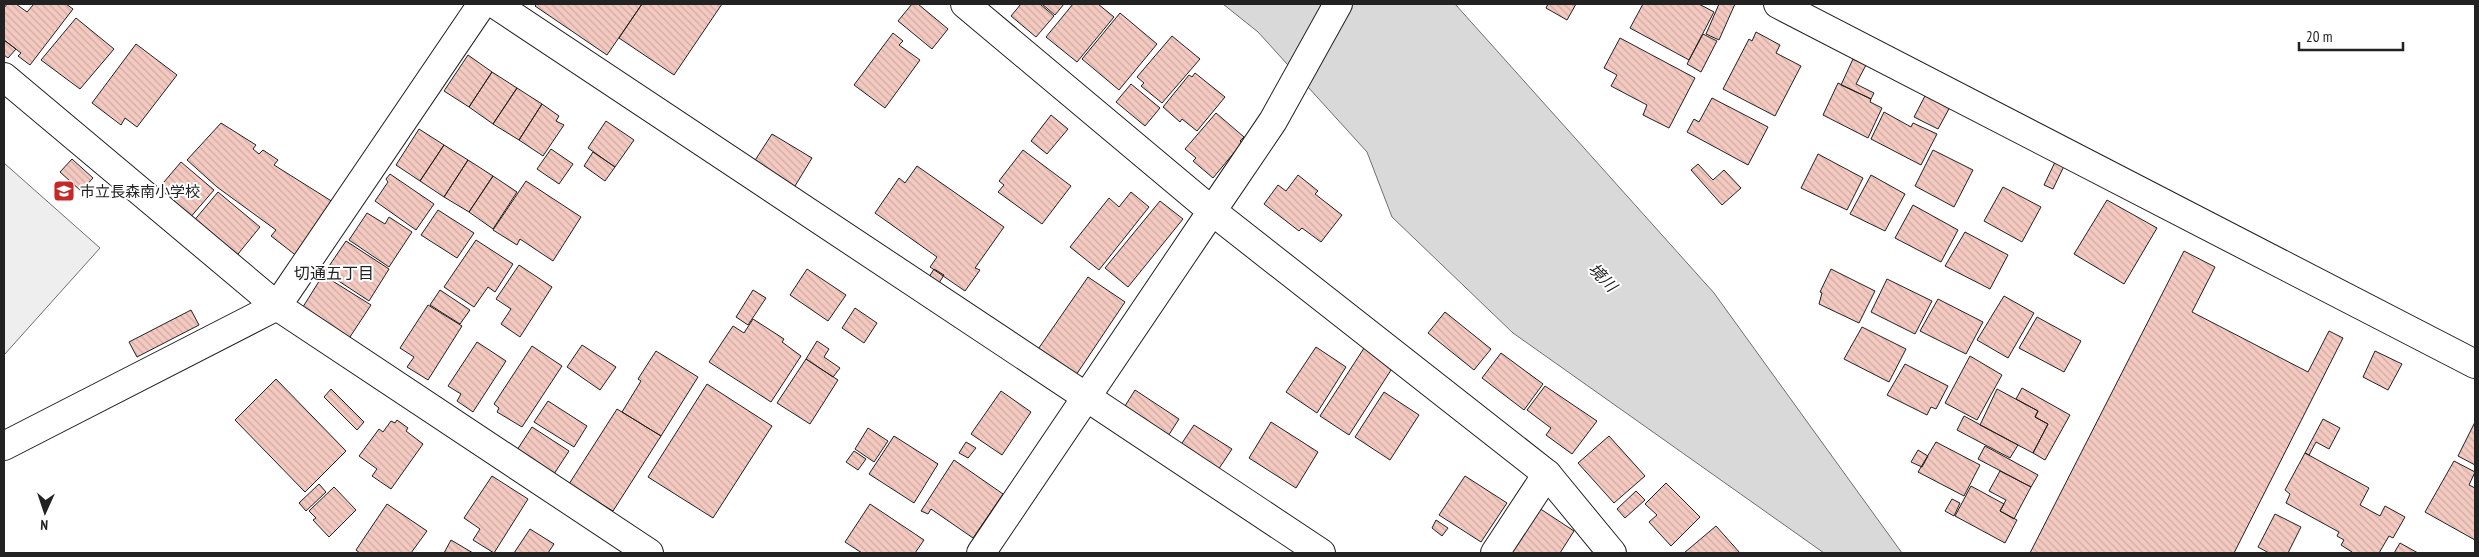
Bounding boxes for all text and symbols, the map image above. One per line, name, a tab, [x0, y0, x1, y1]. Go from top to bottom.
scale bar	[2299, 20, 2403, 52]
text: 20 m	[2306, 27, 2332, 46]
school or university icon: 市立長森南小学校	[52, 179, 76, 203]
place label: 市立長森南小学校	[80, 182, 200, 201]
water label: 境川	[1585, 259, 1623, 297]
district label: 切通五丁目	[294, 263, 374, 283]
north arrow	[20, 487, 70, 537]
text: N	[40, 516, 49, 534]

